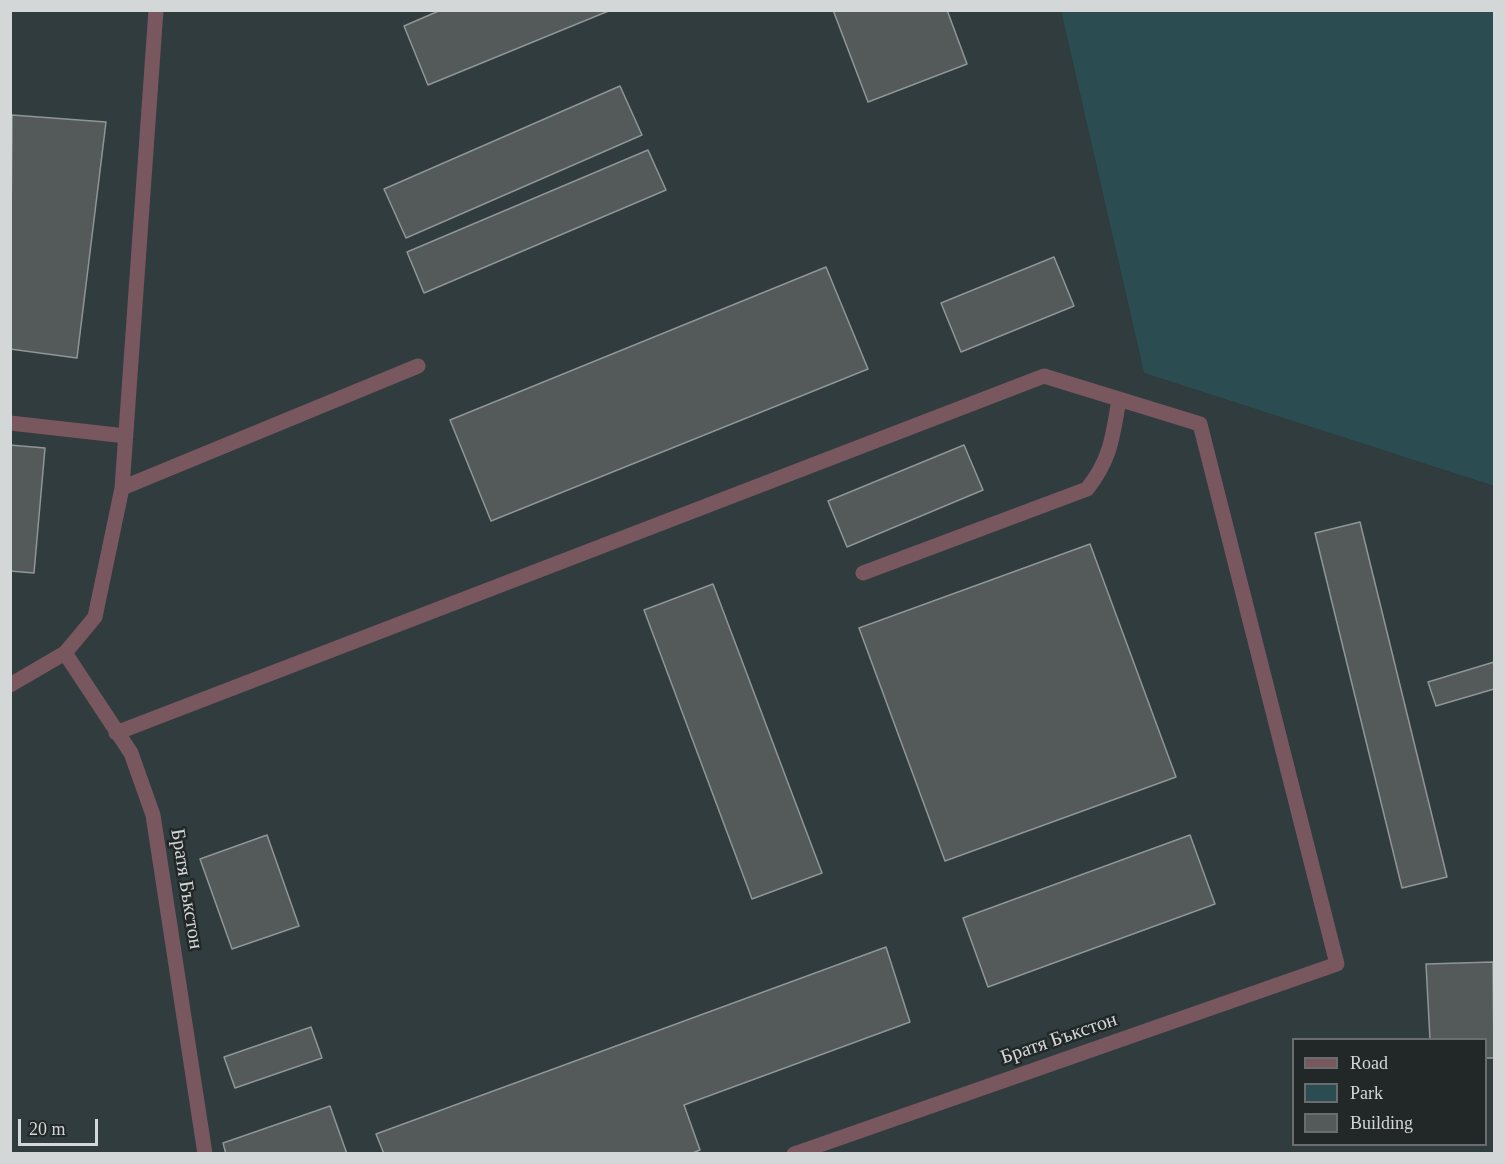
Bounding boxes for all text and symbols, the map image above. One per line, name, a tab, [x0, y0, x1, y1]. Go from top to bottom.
street label: Братя Бъкстон	[165, 827, 207, 951]
street label: Братя Бъкстон	[998, 1008, 1120, 1070]
legend	[1292, 1038, 1487, 1146]
text: Road	[1350, 1053, 1388, 1073]
text: Park	[1350, 1083, 1383, 1103]
scale bar	[21, 1107, 100, 1145]
text: Building	[1350, 1113, 1413, 1133]
text: 20 m	[29, 1119, 66, 1139]

